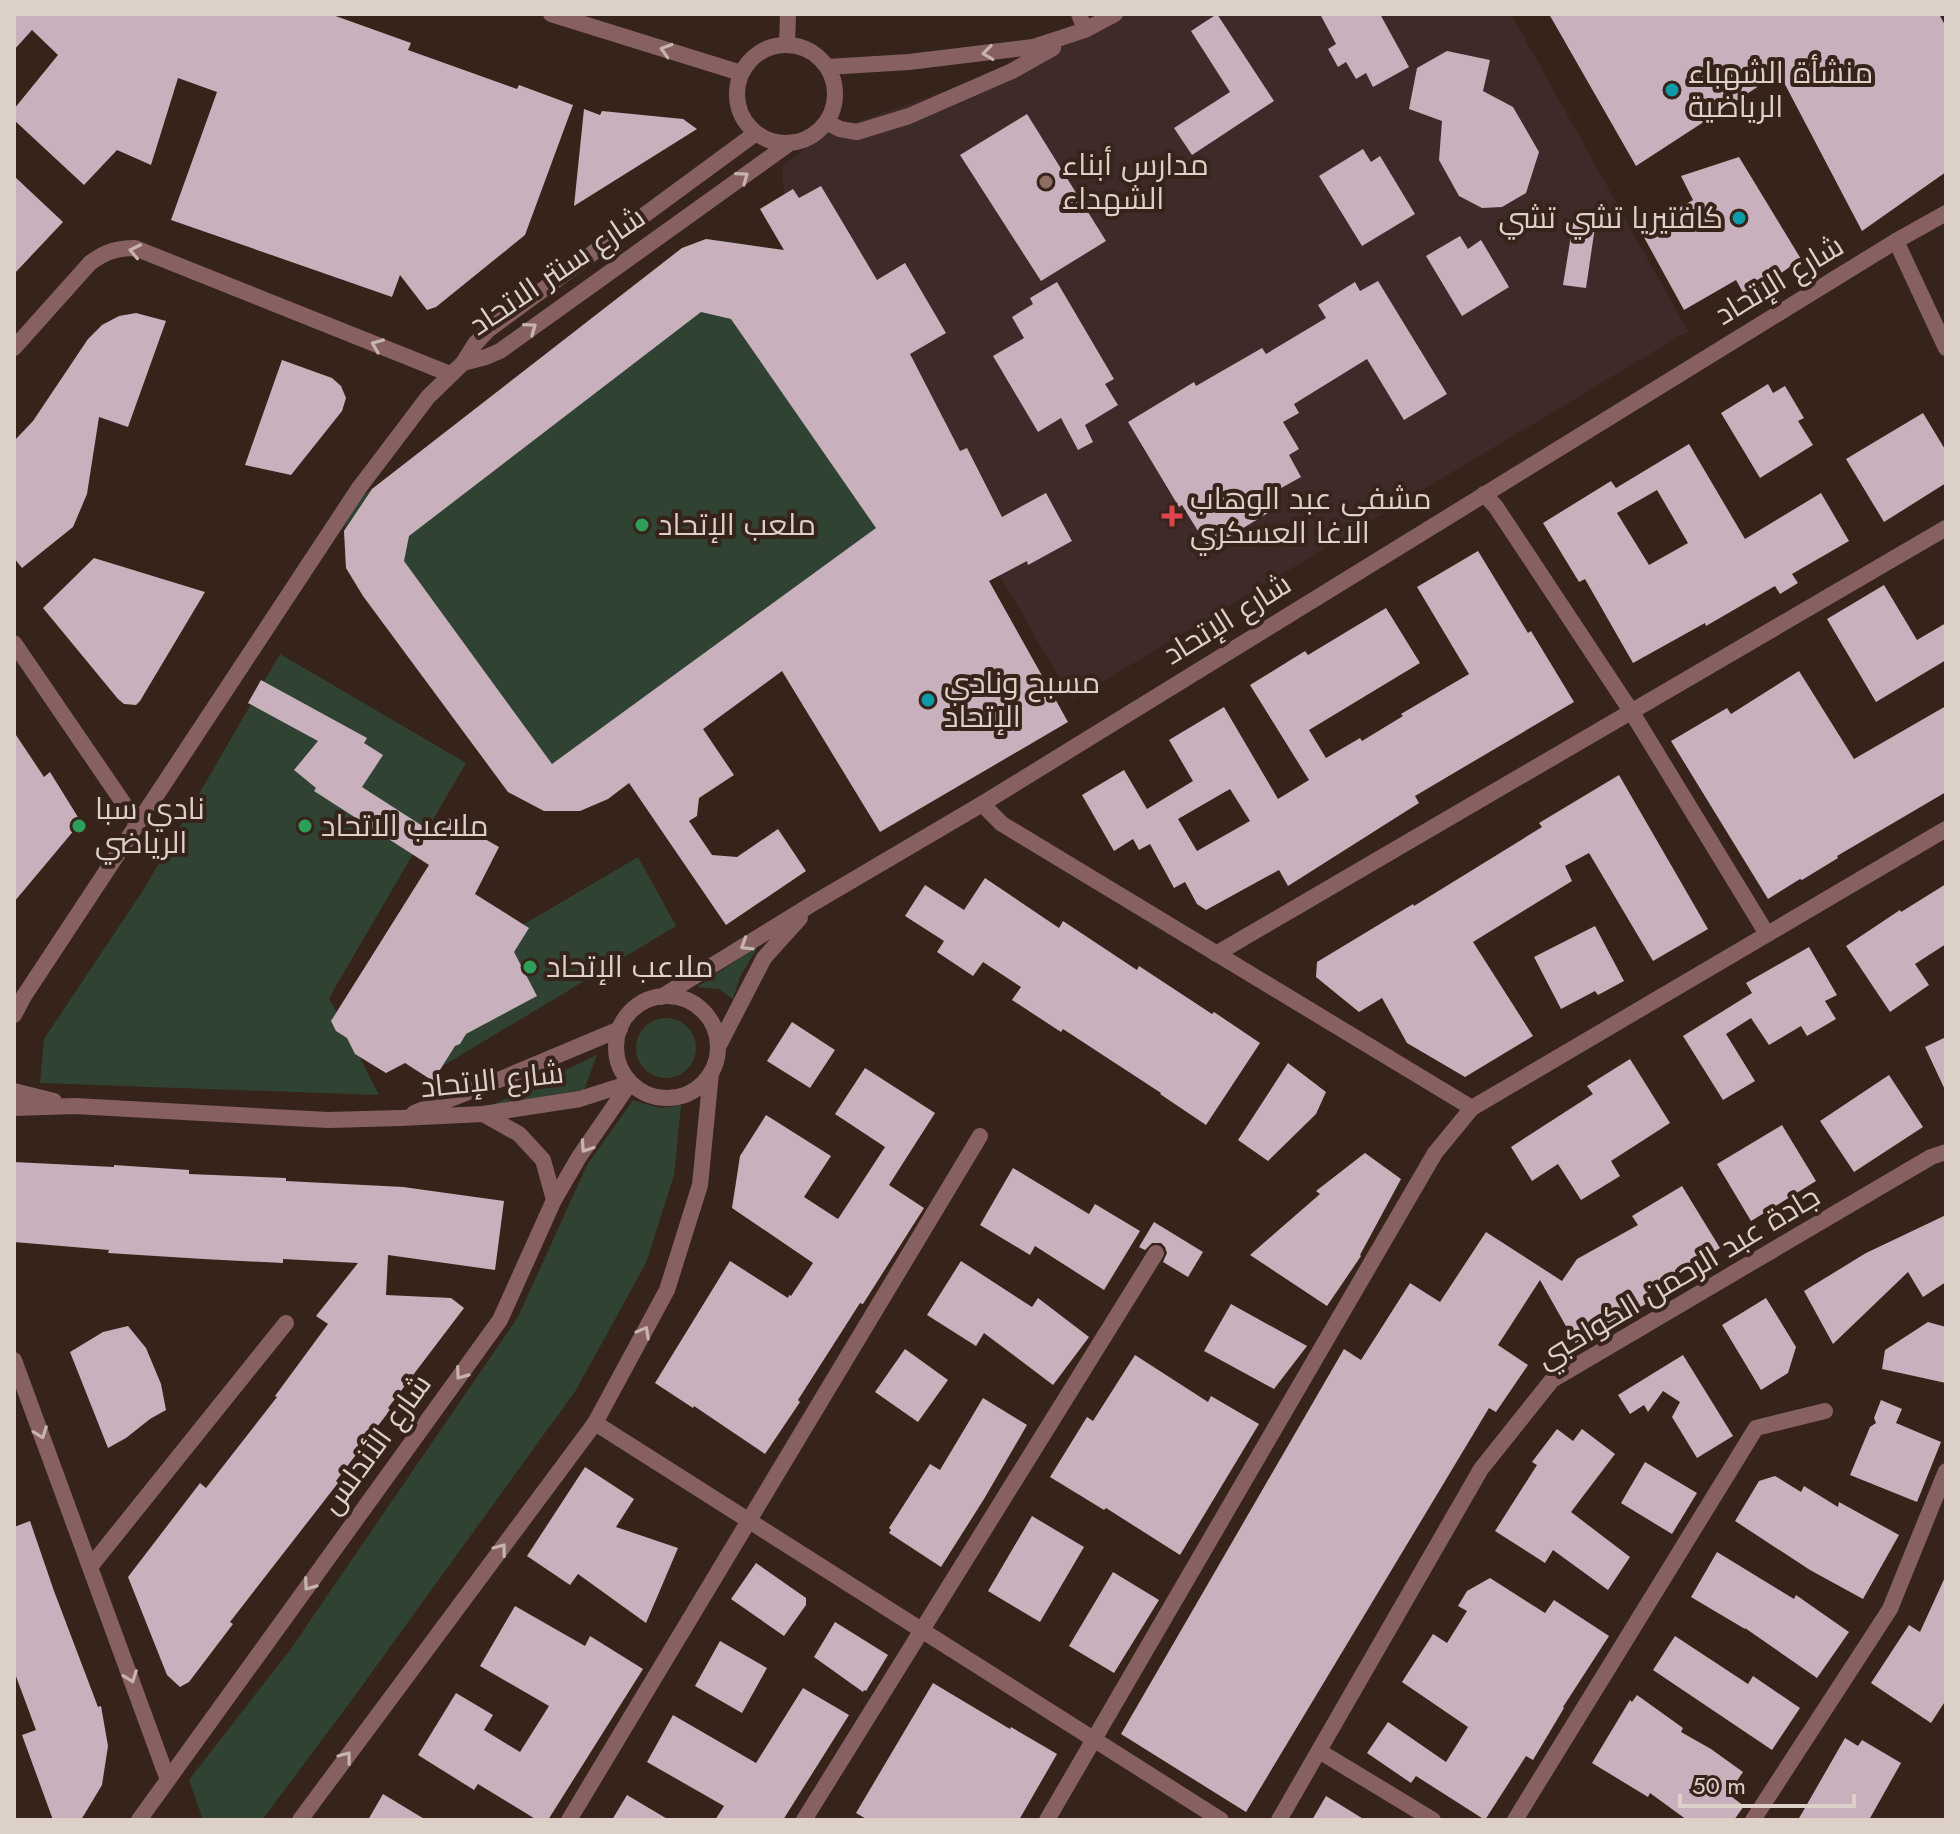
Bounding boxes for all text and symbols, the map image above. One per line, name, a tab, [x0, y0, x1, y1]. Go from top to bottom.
one-way arrow	[660, 43, 674, 59]
one-way arrow	[981, 45, 994, 62]
place label: منشأة الشهباء الرياضية	[1688, 51, 1873, 128]
marker: منشأة الشهباء الرياضية	[1663, 81, 1681, 99]
place label: مدارس أبناء الشهداء	[1062, 143, 1209, 220]
one-way arrow	[734, 172, 748, 187]
marker: مدارس أبناء الشهداء	[1037, 173, 1055, 191]
street label: شارع سنتر الاتحاد	[460, 196, 653, 346]
place label: كافتيريا تشي تشي	[1498, 196, 1723, 240]
marker: كافتيريا تشي تشي	[1730, 209, 1748, 227]
street label: شارع الإتحاد	[1706, 224, 1852, 335]
one-way arrow	[129, 243, 142, 260]
one-way arrow	[523, 323, 537, 338]
one-way arrow	[371, 338, 385, 355]
place label: مشفى عبد الوهاب الاغا العسكري	[1190, 477, 1431, 556]
place label: ملعب الإتحاد	[658, 503, 816, 546]
marker: مشفى عبد الوهاب الاغا العسكري	[1161, 505, 1183, 527]
marker: ملعب الإتحاد	[633, 516, 651, 534]
street label: شارع الإتحاد	[1154, 562, 1299, 675]
place label: مسبح ونادي الإتحاد	[944, 661, 1100, 738]
marker: مسبح ونادي الإتحاد	[919, 691, 937, 709]
place label: نادي سبا الرياضي	[95, 787, 205, 865]
place label: ملاعب الاتحاد	[321, 804, 489, 847]
marker: نادي سبا الرياضي	[70, 817, 88, 835]
marker: ملاعب الاتحاد	[296, 817, 314, 835]
one-way arrow	[740, 935, 755, 950]
place label: ملاعب الإتحاد	[546, 945, 714, 988]
marker: ملاعب الإتحاد	[521, 958, 539, 976]
street label: شارع الإتحاد	[418, 1051, 566, 1108]
one-way arrow	[581, 1139, 596, 1153]
street label: جادة عبد الرحمن الكواكبي	[1528, 1175, 1829, 1380]
one-way arrow	[634, 1327, 650, 1341]
street label: شارع الأندلس	[310, 1365, 441, 1523]
one-way arrow	[456, 1365, 471, 1380]
one-way arrow	[31, 1425, 48, 1439]
one-way arrow	[492, 1543, 506, 1558]
one-way arrow	[304, 1576, 319, 1591]
one-way arrow	[121, 1669, 138, 1683]
one-way arrow	[336, 1752, 351, 1766]
scale bar	[1680, 1758, 1854, 1808]
text: 50 m	[1692, 1768, 1746, 1803]

